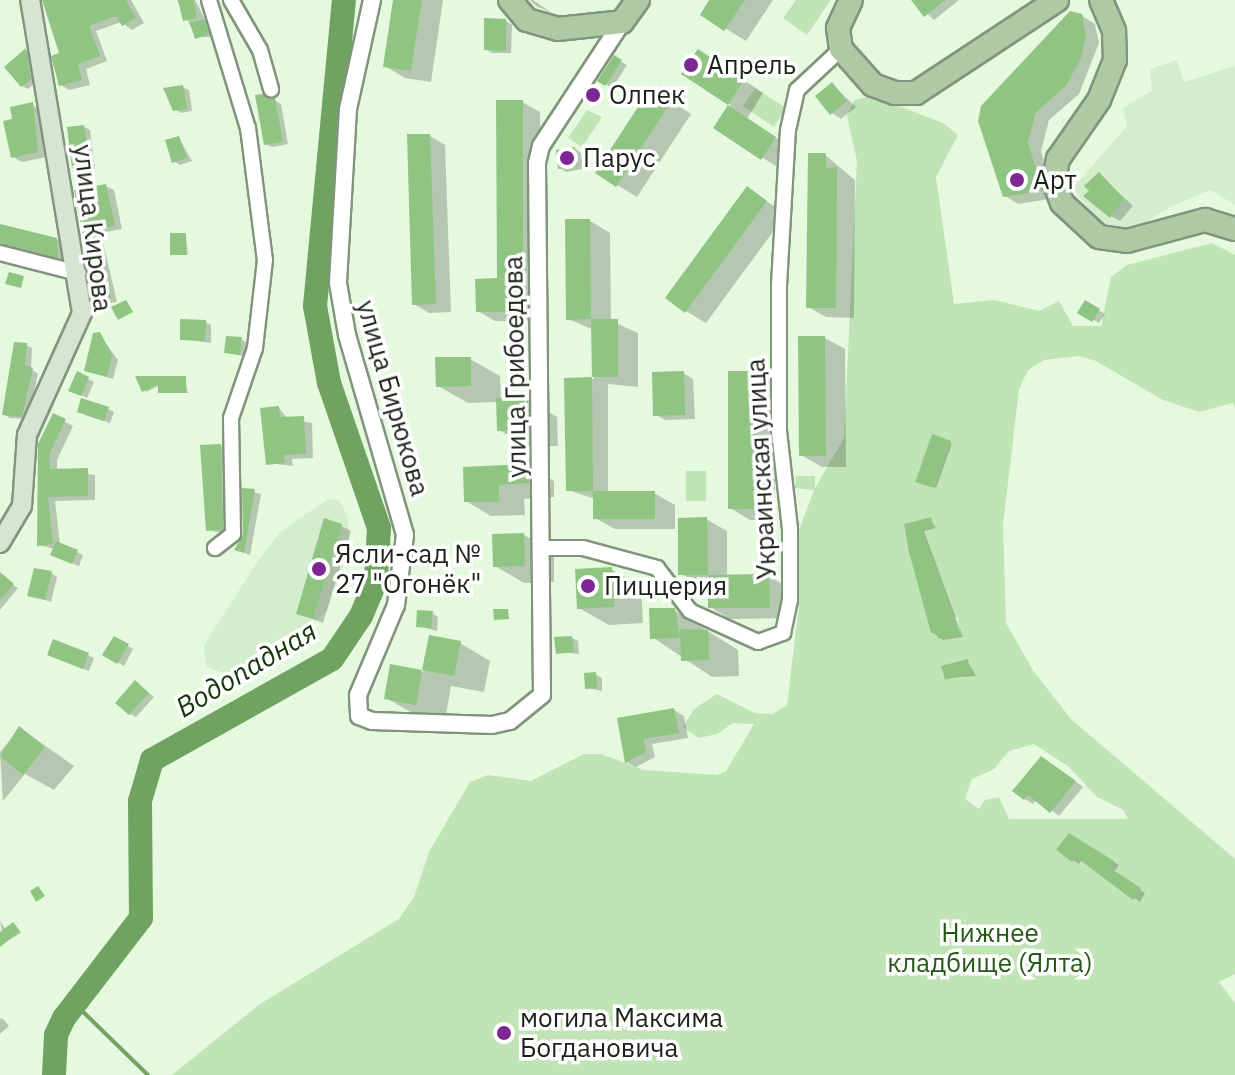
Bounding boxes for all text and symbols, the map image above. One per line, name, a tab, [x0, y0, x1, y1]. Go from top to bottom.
place label: Апрель	[707, 49, 796, 81]
marker: Апрель	[682, 56, 700, 74]
place label: Олпек	[609, 79, 685, 111]
marker: Олпек	[584, 86, 602, 104]
place label: Парус	[583, 142, 656, 174]
street label: улица Кирова	[67, 143, 119, 313]
marker: Парус	[558, 149, 576, 167]
place label: Арт	[1033, 164, 1077, 196]
marker: Арт	[1008, 171, 1026, 189]
street label: улица Грибоедова	[497, 256, 533, 478]
street label: улица Бирюкова	[350, 297, 436, 499]
street label: Украинская улица	[740, 358, 782, 580]
place label: Ясли-сад № 27 "Огонёк"	[335, 538, 482, 600]
marker: Ясли-сад № 27 "Огонёк"	[310, 560, 328, 578]
place label: Пиццерия	[604, 570, 727, 602]
marker: Пиццерия	[579, 577, 597, 595]
water label: Водопадная	[169, 614, 323, 724]
park label: Нижнее кладбище (Ялта)	[887, 917, 1093, 978]
place label: могила Максима Богдановича	[520, 1002, 723, 1064]
marker: могила Максима Богдановича	[495, 1024, 513, 1042]

